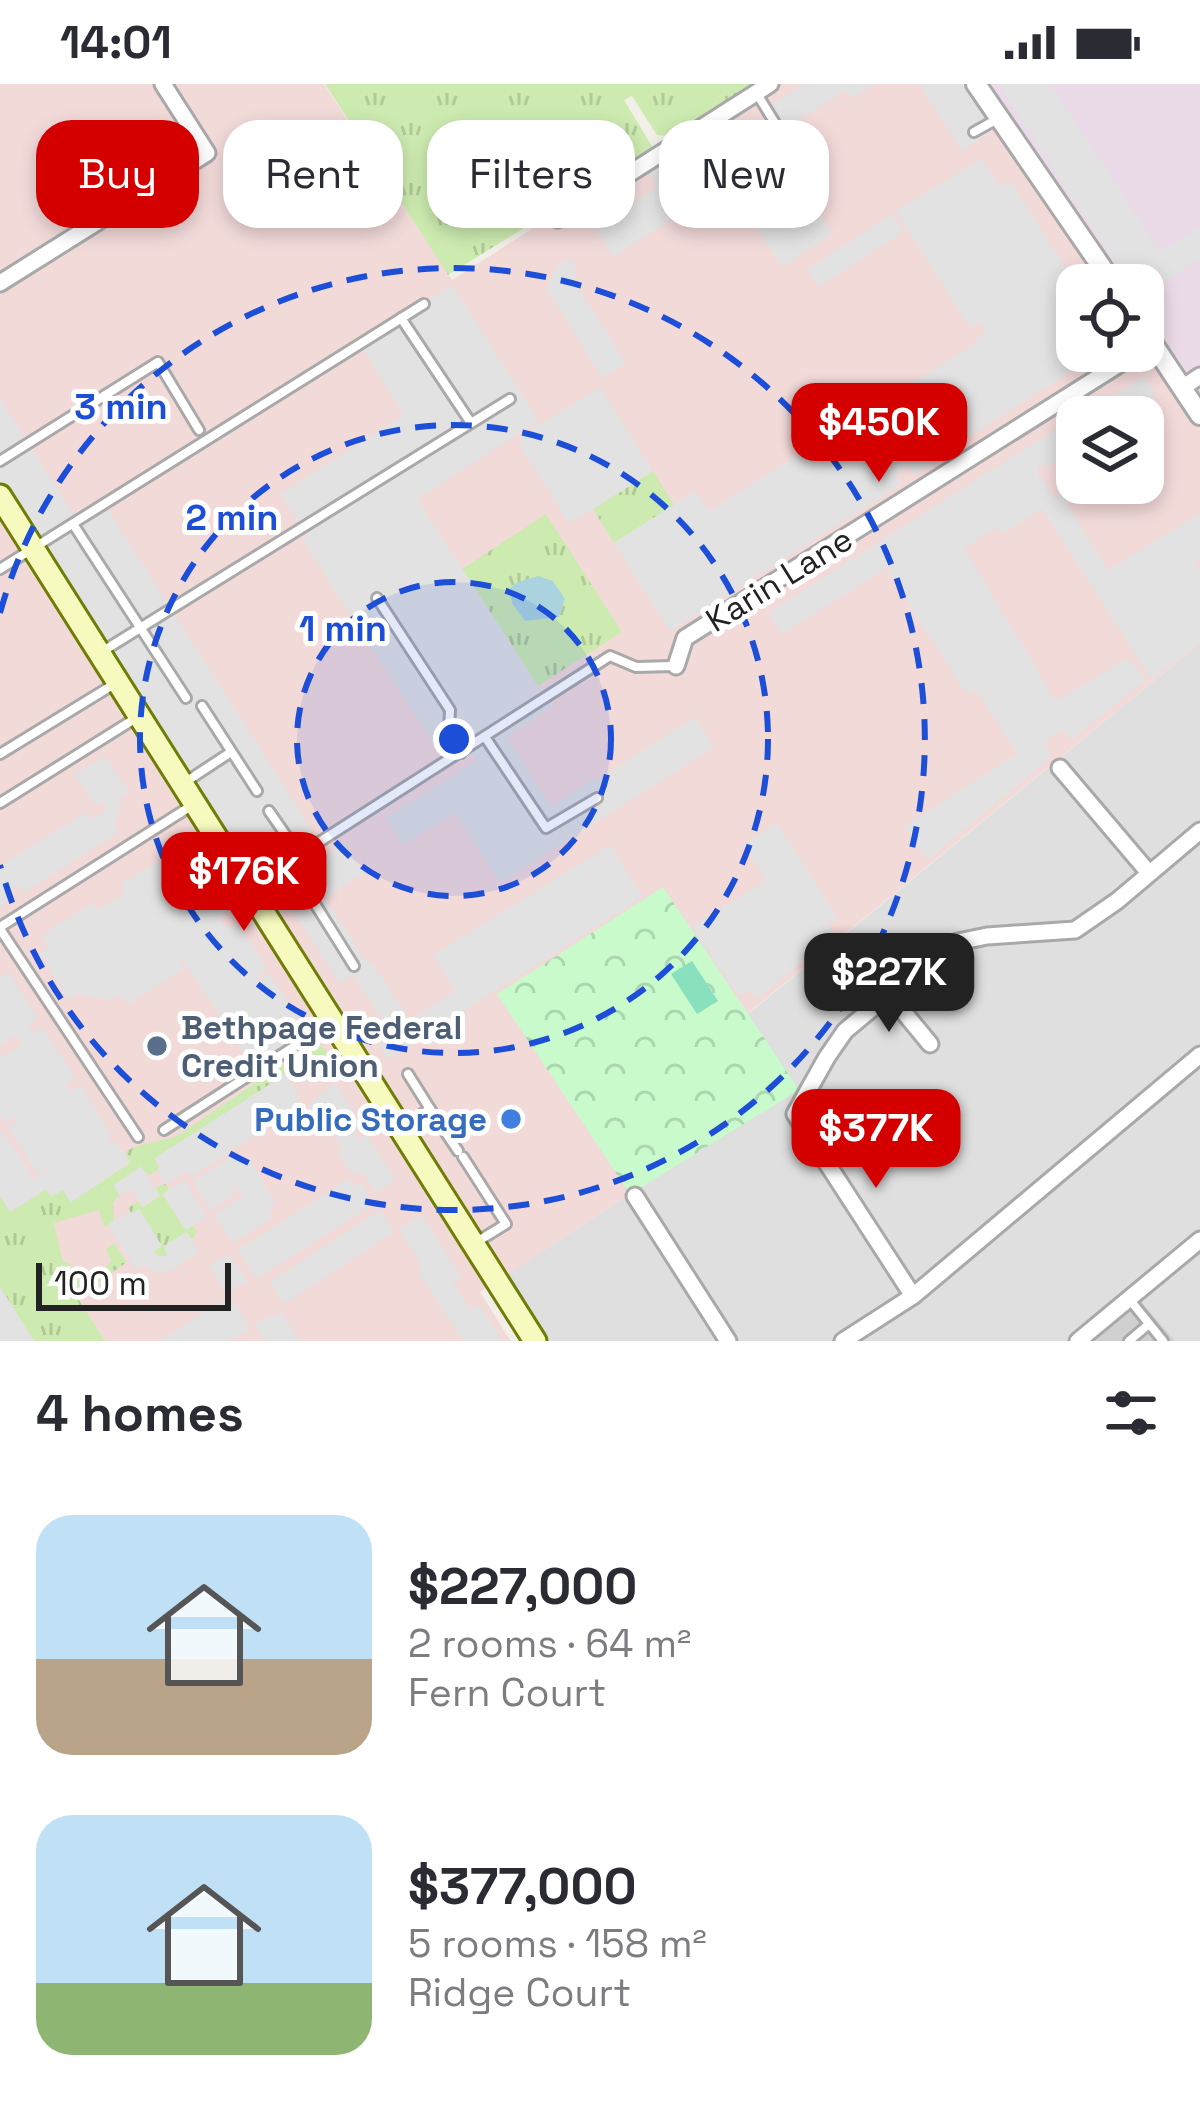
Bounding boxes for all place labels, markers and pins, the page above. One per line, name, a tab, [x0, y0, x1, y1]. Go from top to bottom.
pin: $450K	[795, 383, 963, 485]
centre of rings	[433, 718, 475, 760]
pin: $176K	[160, 832, 328, 934]
pin: $227K	[805, 933, 973, 1035]
place label: Bethpage Federal Credit Union	[181, 1007, 462, 1087]
marker: Bethpage Federal Credit Union	[144, 1033, 170, 1059]
pin: $377K	[792, 1089, 960, 1191]
place label: Public Storage	[254, 1099, 487, 1141]
marker: Public Storage	[498, 1106, 524, 1132]

